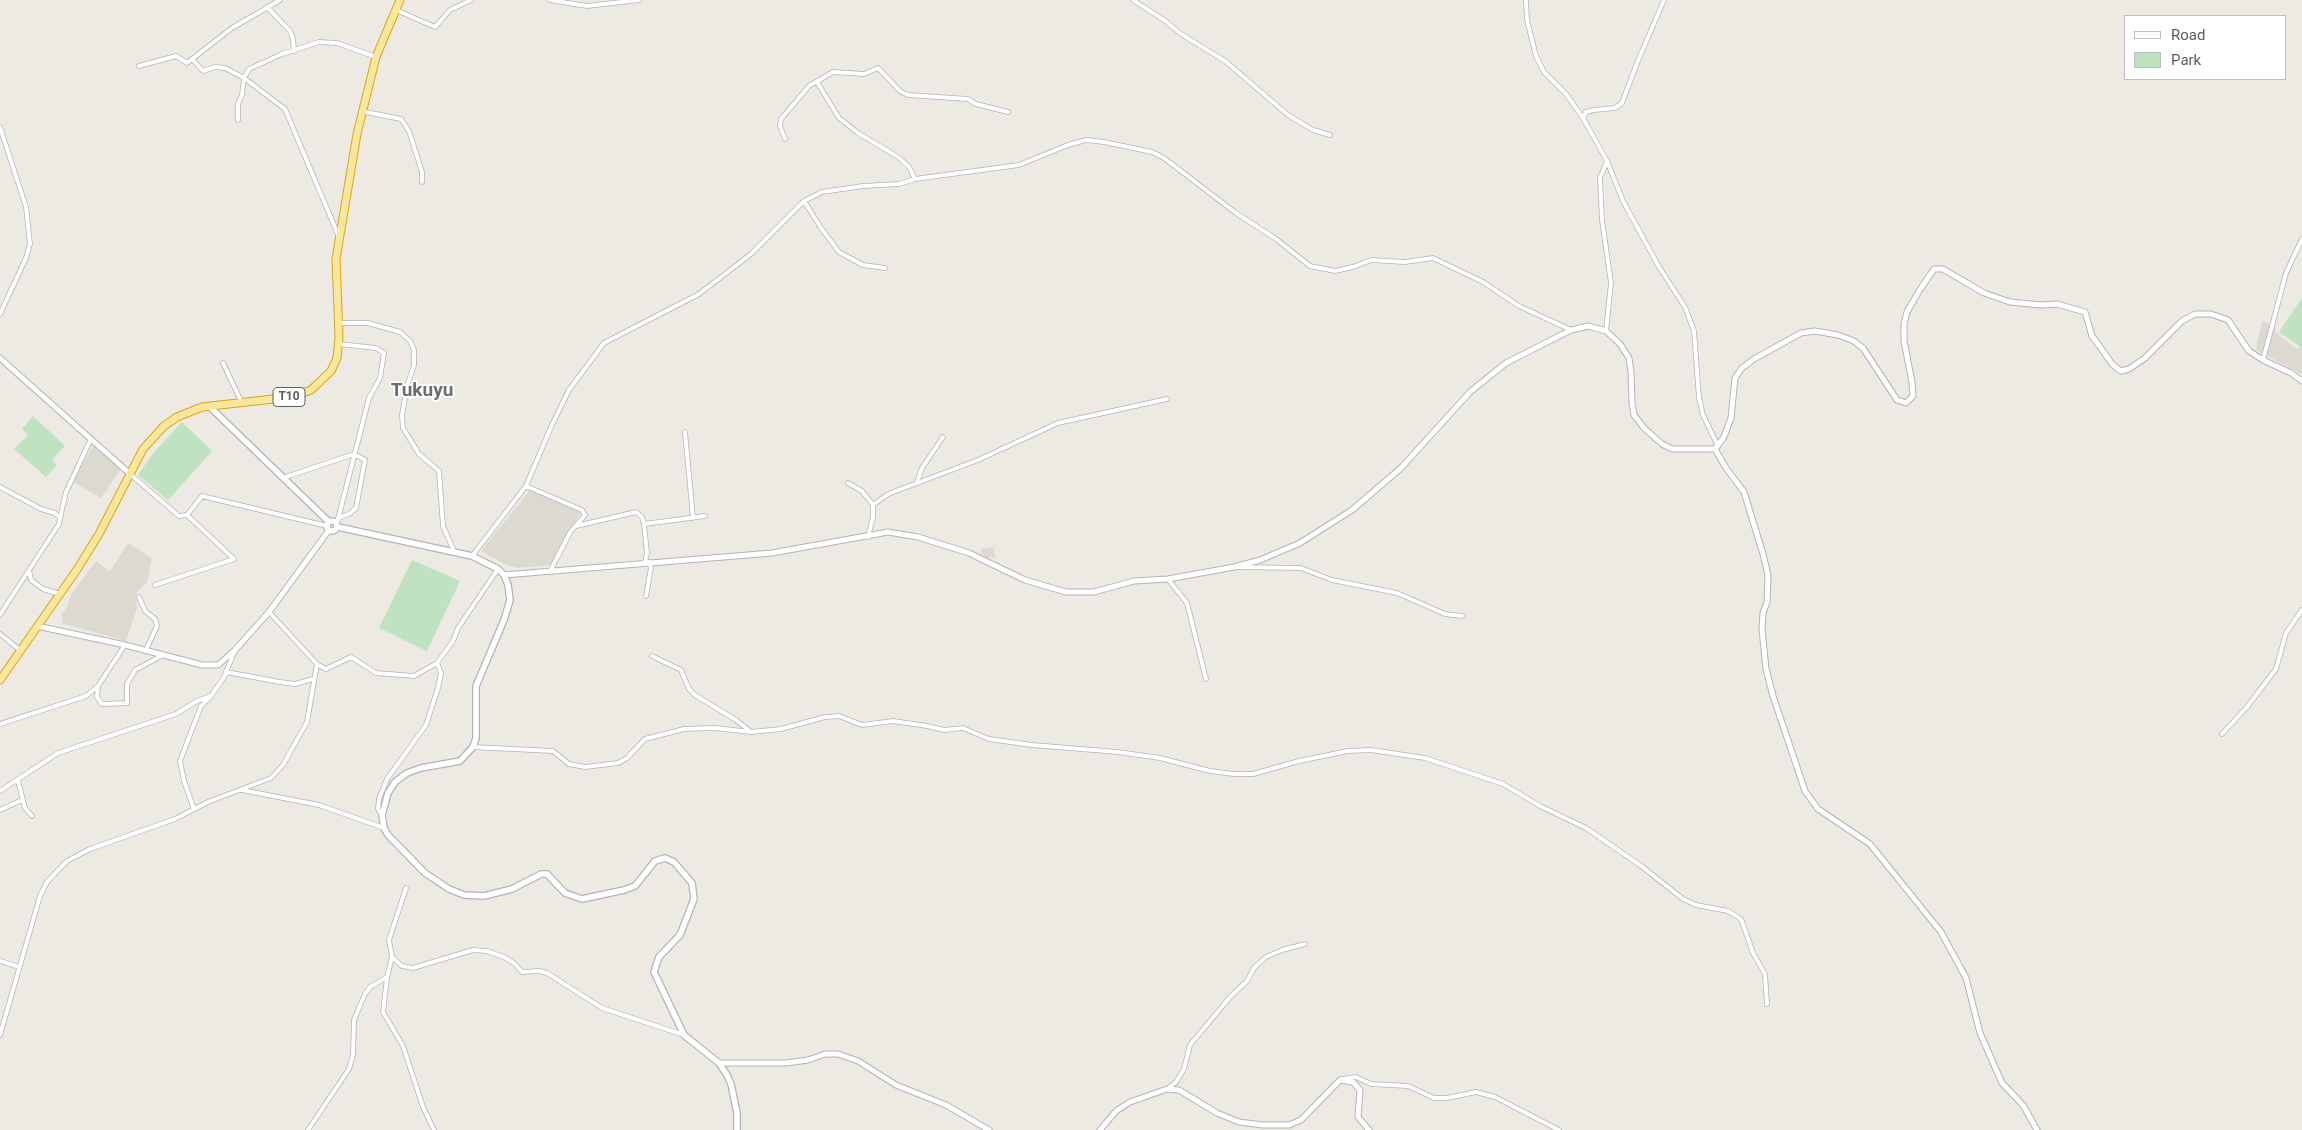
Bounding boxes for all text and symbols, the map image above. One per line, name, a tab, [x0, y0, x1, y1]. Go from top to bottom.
legend	[2124, 15, 2287, 80]
text: Road	[2171, 26, 2205, 44]
text: Park	[2171, 51, 2201, 69]
district label: Tukuyu	[391, 380, 453, 402]
road number: T10	[273, 388, 305, 407]

